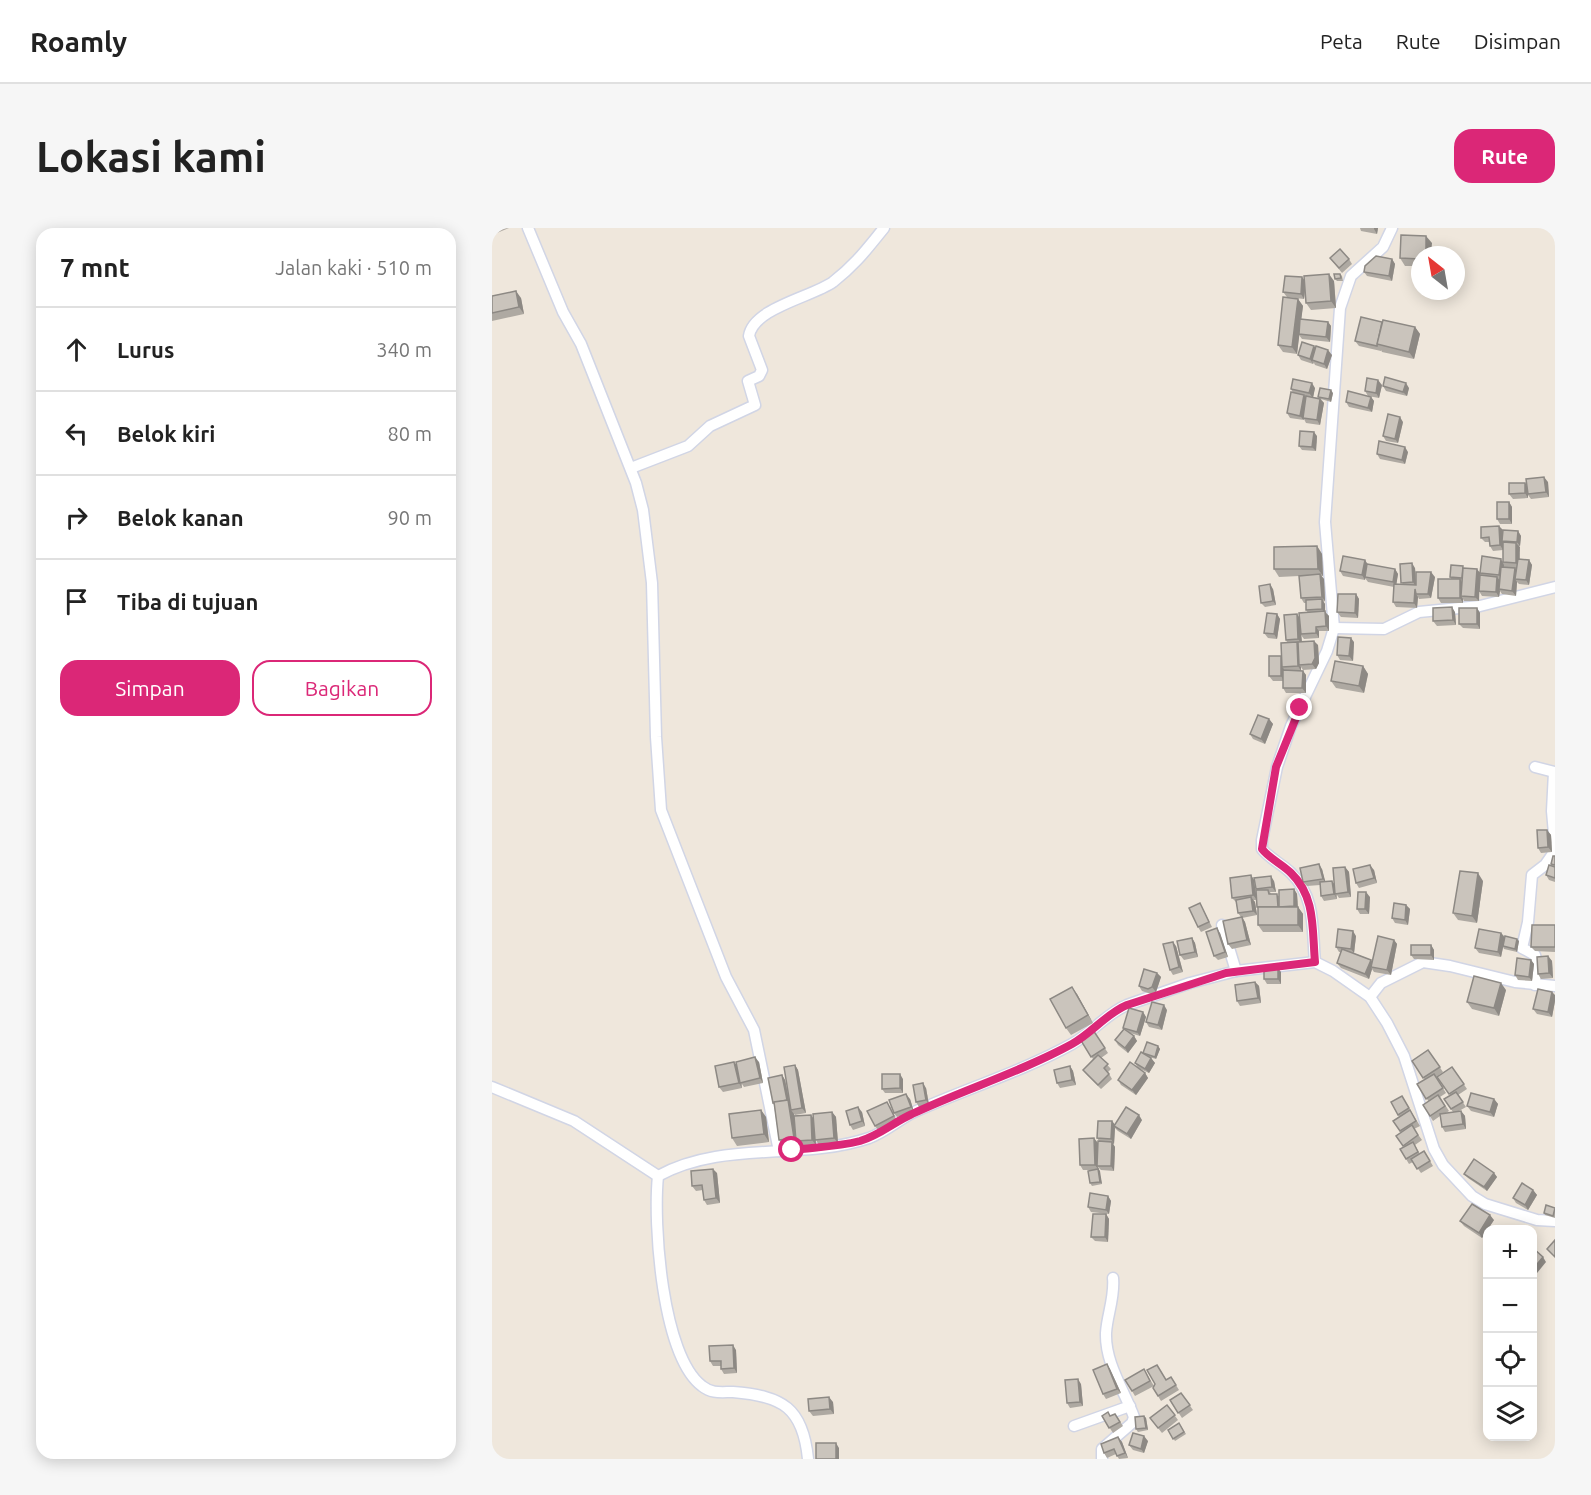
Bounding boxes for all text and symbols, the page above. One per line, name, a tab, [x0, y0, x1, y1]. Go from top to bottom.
text: Roamly	[30, 26, 127, 57]
text: Peta	[1320, 29, 1363, 53]
text: Rute	[1396, 29, 1441, 53]
text: Disimpan	[1474, 29, 1561, 53]
button: Rute	[1454, 129, 1555, 183]
text: Lokasi kami	[36, 133, 266, 180]
north arrow	[1411, 246, 1465, 300]
text: 7 mnt	[60, 253, 130, 282]
text: Jalan kaki · 510 m	[275, 256, 432, 279]
icon: ahead	[60, 333, 93, 366]
text: Lurus	[117, 337, 174, 362]
text: 340 m	[376, 338, 432, 361]
icon: left	[60, 417, 93, 450]
text: Belok kiri	[117, 421, 215, 446]
text: 80 m	[388, 422, 432, 445]
icon: right	[60, 501, 93, 534]
text: Belok kanan	[117, 505, 244, 530]
text: 90 m	[388, 506, 432, 529]
icon: arrive	[60, 585, 93, 618]
text: Tiba di tujuan	[117, 589, 258, 614]
button: Simpan	[60, 660, 240, 716]
button: Bagikan	[252, 660, 432, 716]
route end	[1286, 694, 1312, 720]
route start	[778, 1136, 804, 1162]
map controls	[1483, 1225, 1537, 1441]
button: +	[1483, 1225, 1537, 1279]
button: −	[1483, 1279, 1537, 1333]
button: locate	[1483, 1333, 1537, 1387]
button: layers	[1483, 1387, 1537, 1441]

